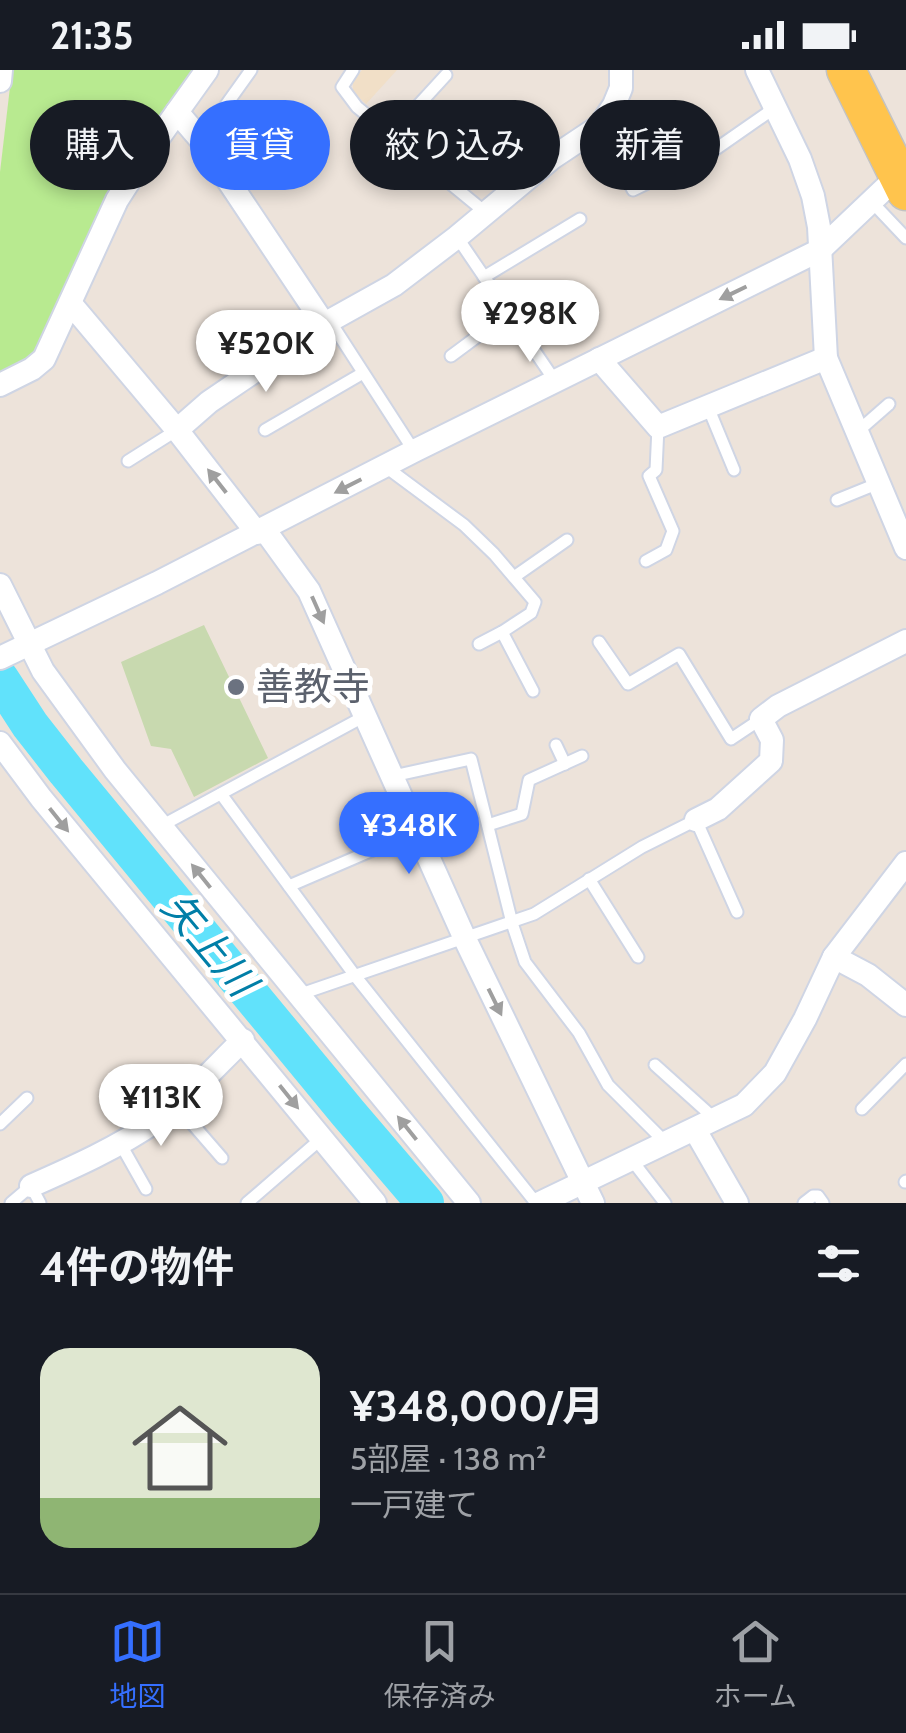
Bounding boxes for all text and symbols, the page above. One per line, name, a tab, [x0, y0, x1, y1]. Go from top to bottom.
text: 21:35	[50, 12, 133, 59]
chip: 購入	[30, 100, 170, 190]
chip: 賃貸	[190, 100, 330, 190]
chip: 絞り込み	[350, 100, 560, 190]
chip: 新着	[580, 100, 720, 190]
pin: ¥298K	[460, 280, 600, 365]
one-way arrow	[718, 284, 747, 301]
text: ¥298K	[483, 293, 577, 332]
pin: ¥520K	[196, 310, 336, 395]
text: ¥520K	[218, 323, 314, 362]
one-way arrow	[207, 469, 228, 494]
one-way arrow	[334, 477, 363, 494]
one-way arrow	[309, 596, 326, 625]
place label: 善教寺	[256, 663, 370, 710]
marker: 善教寺	[225, 676, 247, 698]
pin: ¥348K	[339, 792, 479, 877]
text: ¥348K	[361, 805, 457, 844]
one-way arrow	[48, 808, 69, 833]
one-way arrow	[191, 863, 212, 889]
water label: 矢上川	[152, 882, 269, 1008]
one-way arrow	[487, 988, 504, 1017]
pin: ¥113K	[91, 1064, 231, 1149]
text: ¥113K	[121, 1077, 201, 1116]
one-way arrow	[278, 1085, 299, 1110]
one-way arrow	[397, 1115, 418, 1140]
icon: filters	[811, 1236, 866, 1291]
text: 4件の物件	[40, 1241, 234, 1293]
text: ¥348,000/月	[350, 1380, 604, 1432]
icon: home	[120, 1388, 240, 1508]
text: 5部屋 · 138 m²	[350, 1439, 546, 1478]
text: 一戸建て	[350, 1485, 478, 1524]
tab: 地図	[109, 1614, 165, 1714]
tab: 保存済み	[383, 1614, 495, 1714]
tab: ホーム	[714, 1614, 797, 1714]

